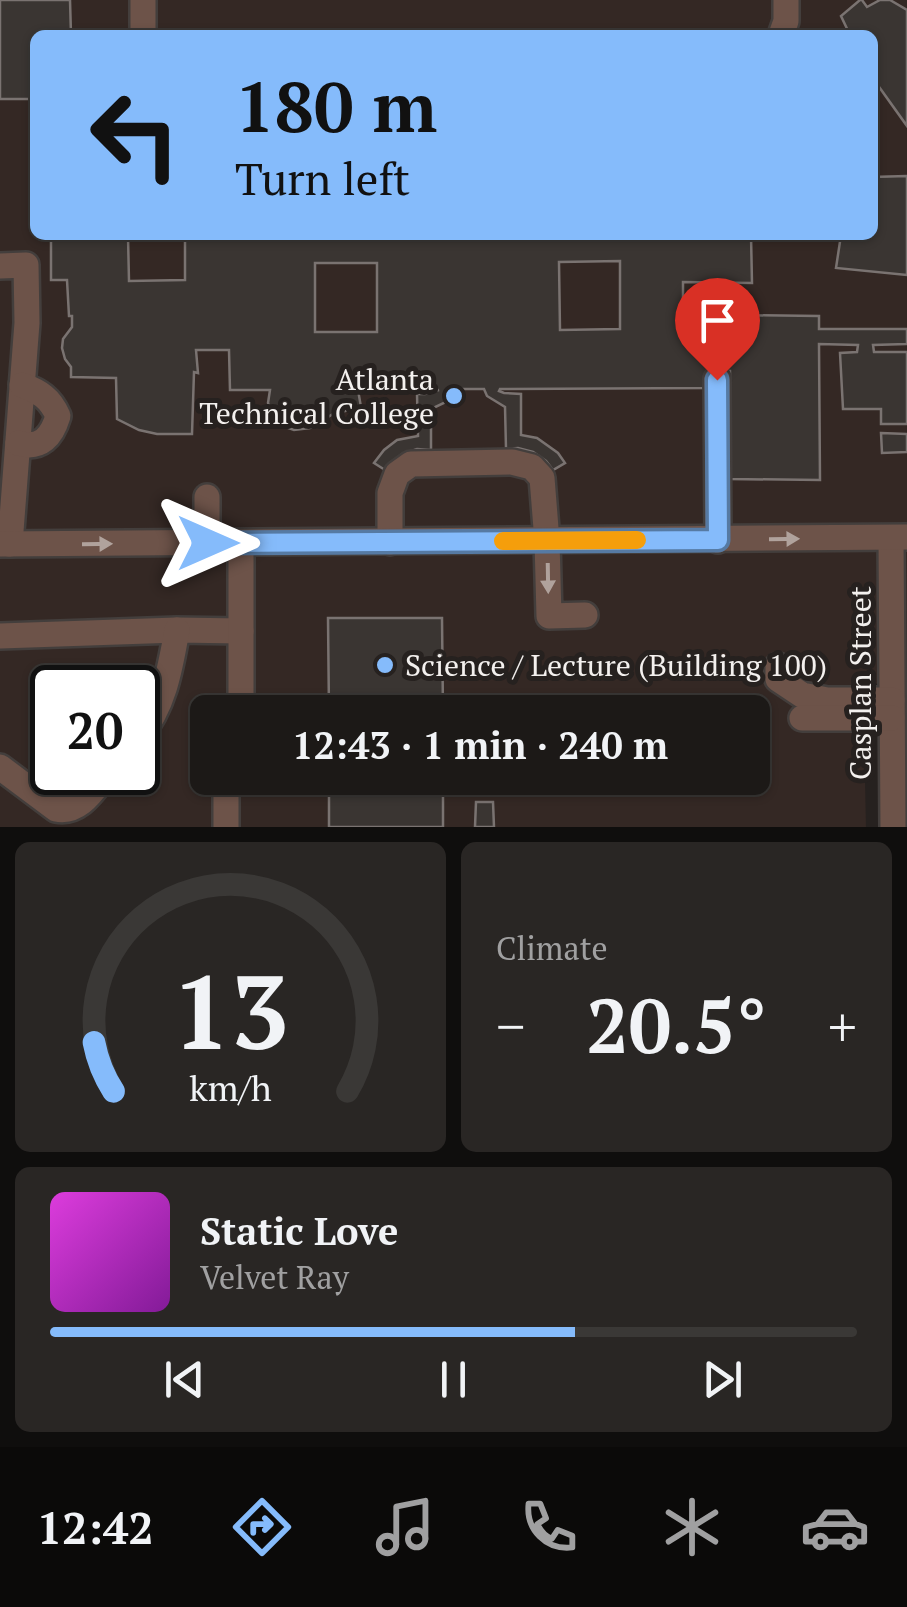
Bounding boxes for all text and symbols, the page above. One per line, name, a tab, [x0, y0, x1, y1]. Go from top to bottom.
text: 180 m	[235, 59, 437, 152]
icon: left	[70, 70, 200, 200]
text: Turn left	[235, 148, 410, 208]
pin	[675, 278, 760, 381]
icon: arrive	[690, 293, 745, 348]
place label: Atlanta Technical College	[199, 359, 434, 433]
marker: Atlanta Technical College	[443, 385, 465, 407]
position arrow	[156, 491, 260, 595]
one-way arrow	[769, 531, 801, 547]
one-way arrow	[82, 536, 114, 552]
one-way arrow	[540, 563, 556, 595]
street label: Casplan Street	[840, 586, 880, 780]
place label: Science / Lecture (Building 100)	[405, 645, 827, 685]
marker: Science / Lecture (Building 100)	[374, 654, 396, 676]
speed limit sign: 20	[30, 665, 160, 795]
text: 12:43 · 1 min · 240 m	[292, 720, 668, 770]
text: Climate	[496, 927, 608, 969]
text: 13	[172, 941, 289, 1079]
text: 20.5°	[586, 975, 767, 1074]
text: −	[496, 989, 525, 1062]
text: +	[828, 989, 857, 1062]
text: km/h	[189, 1064, 272, 1111]
text: Static Love	[200, 1206, 398, 1256]
text: Velvet Ray	[200, 1256, 349, 1298]
icon: previous	[157, 1352, 212, 1407]
icon: pause	[426, 1352, 481, 1407]
icon: next	[695, 1352, 750, 1407]
icon: directions	[227, 1492, 297, 1562]
icon: music	[370, 1492, 440, 1562]
icon: phone	[514, 1492, 584, 1562]
icon: climate	[657, 1492, 727, 1562]
icon: car	[800, 1492, 870, 1562]
text: 12:42	[37, 1497, 154, 1557]

